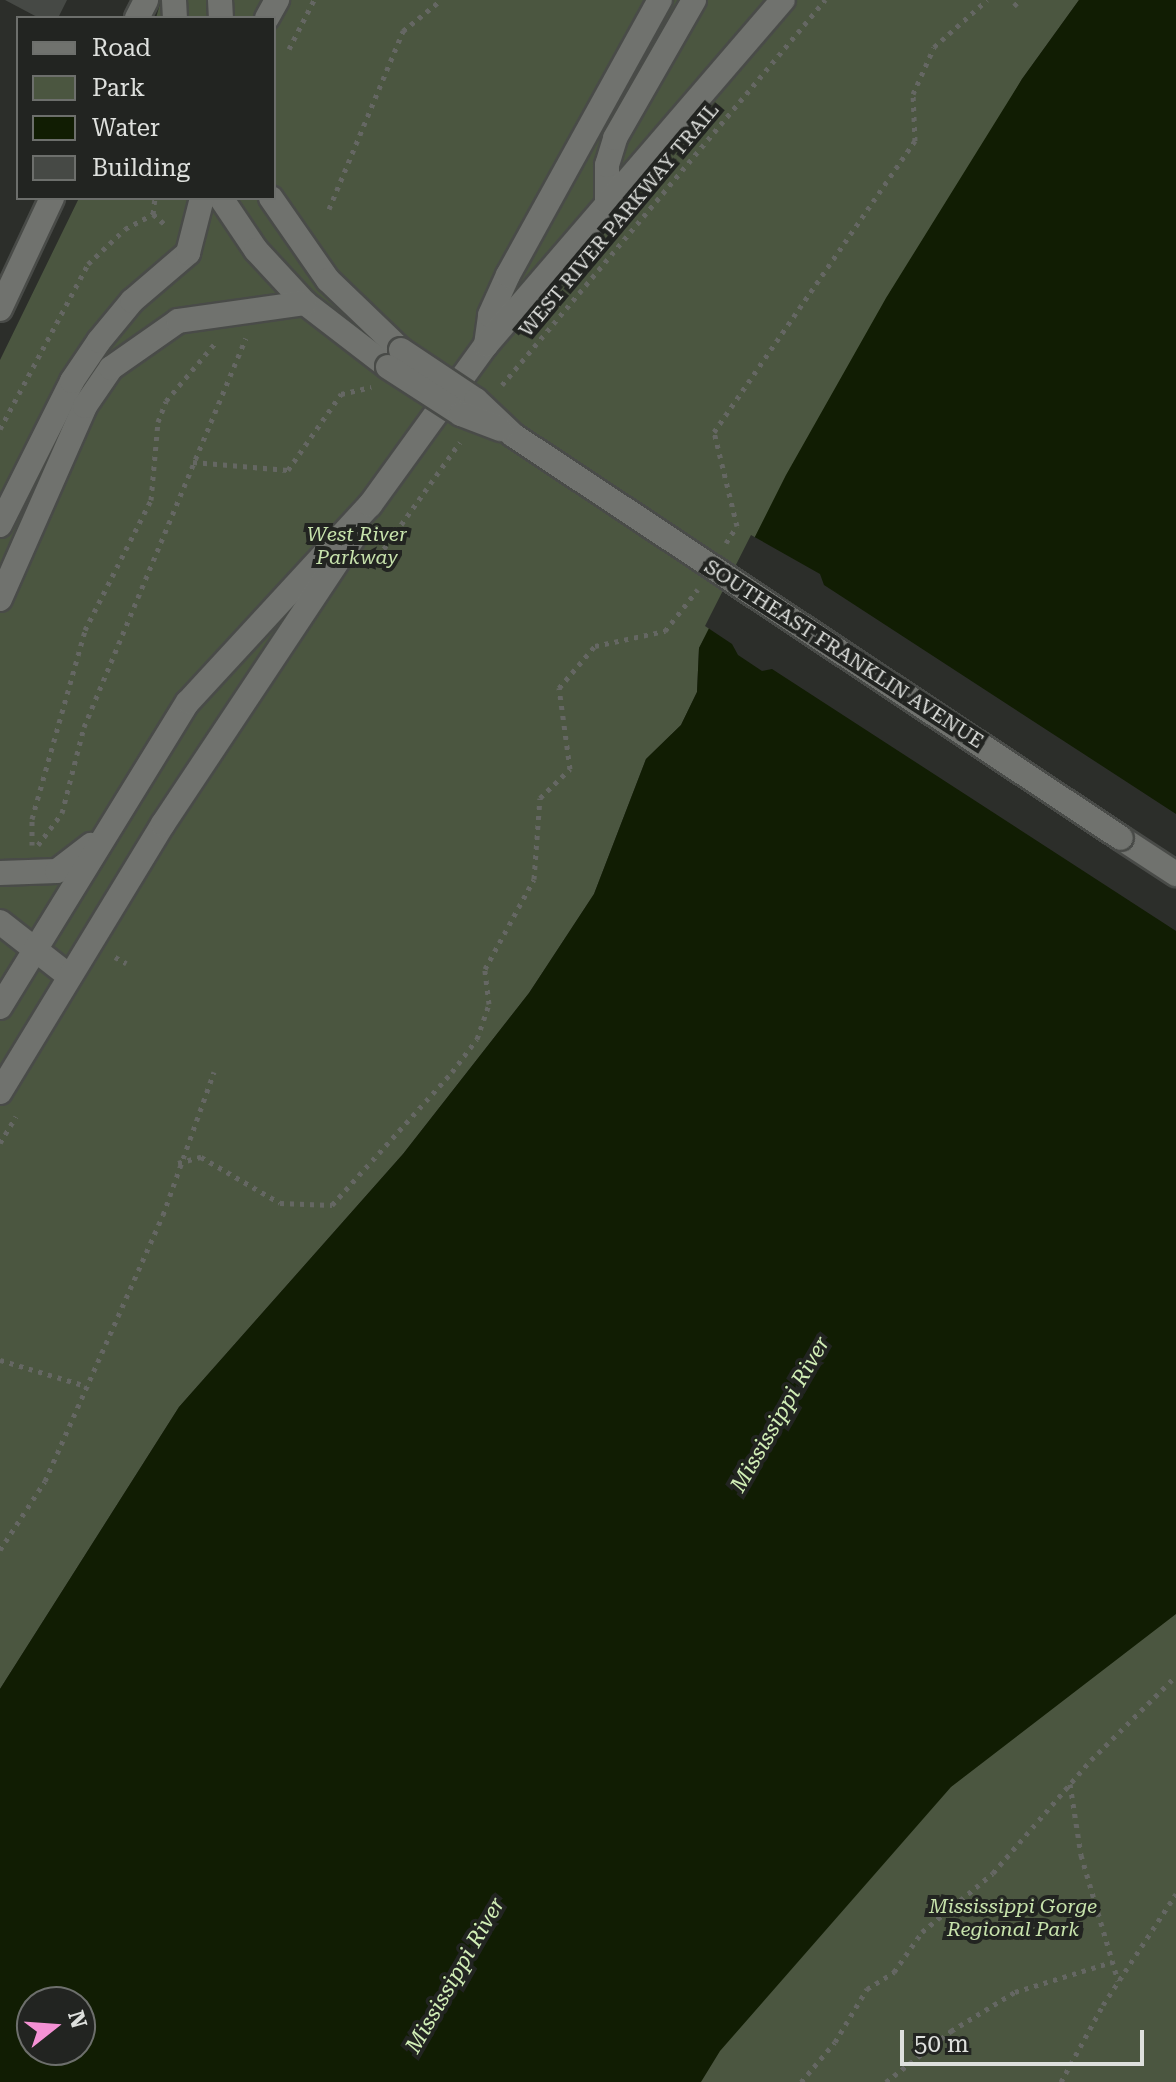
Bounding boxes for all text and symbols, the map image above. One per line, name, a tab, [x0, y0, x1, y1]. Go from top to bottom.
legend	[16, 16, 276, 200]
text: Road	[92, 34, 151, 62]
text: Park	[92, 74, 145, 102]
street label: WEST RIVER PARKWAY TRAIL	[514, 98, 724, 342]
text: Water	[92, 114, 160, 142]
text: Building	[92, 154, 190, 182]
park label: West River Parkway	[307, 522, 407, 569]
street label: SOUTHEAST FRANKLIN AVENUE	[700, 555, 988, 753]
water label: Mississippi River	[725, 1331, 835, 1497]
water label: Mississippi River	[400, 1892, 510, 2058]
park label: Mississippi Gorge Regional Park	[929, 1895, 1097, 1942]
north arrow	[16, 1986, 96, 2066]
text: N	[63, 2008, 92, 2031]
scale bar	[904, 2014, 1148, 2064]
text: 50 m	[914, 2030, 969, 2058]

